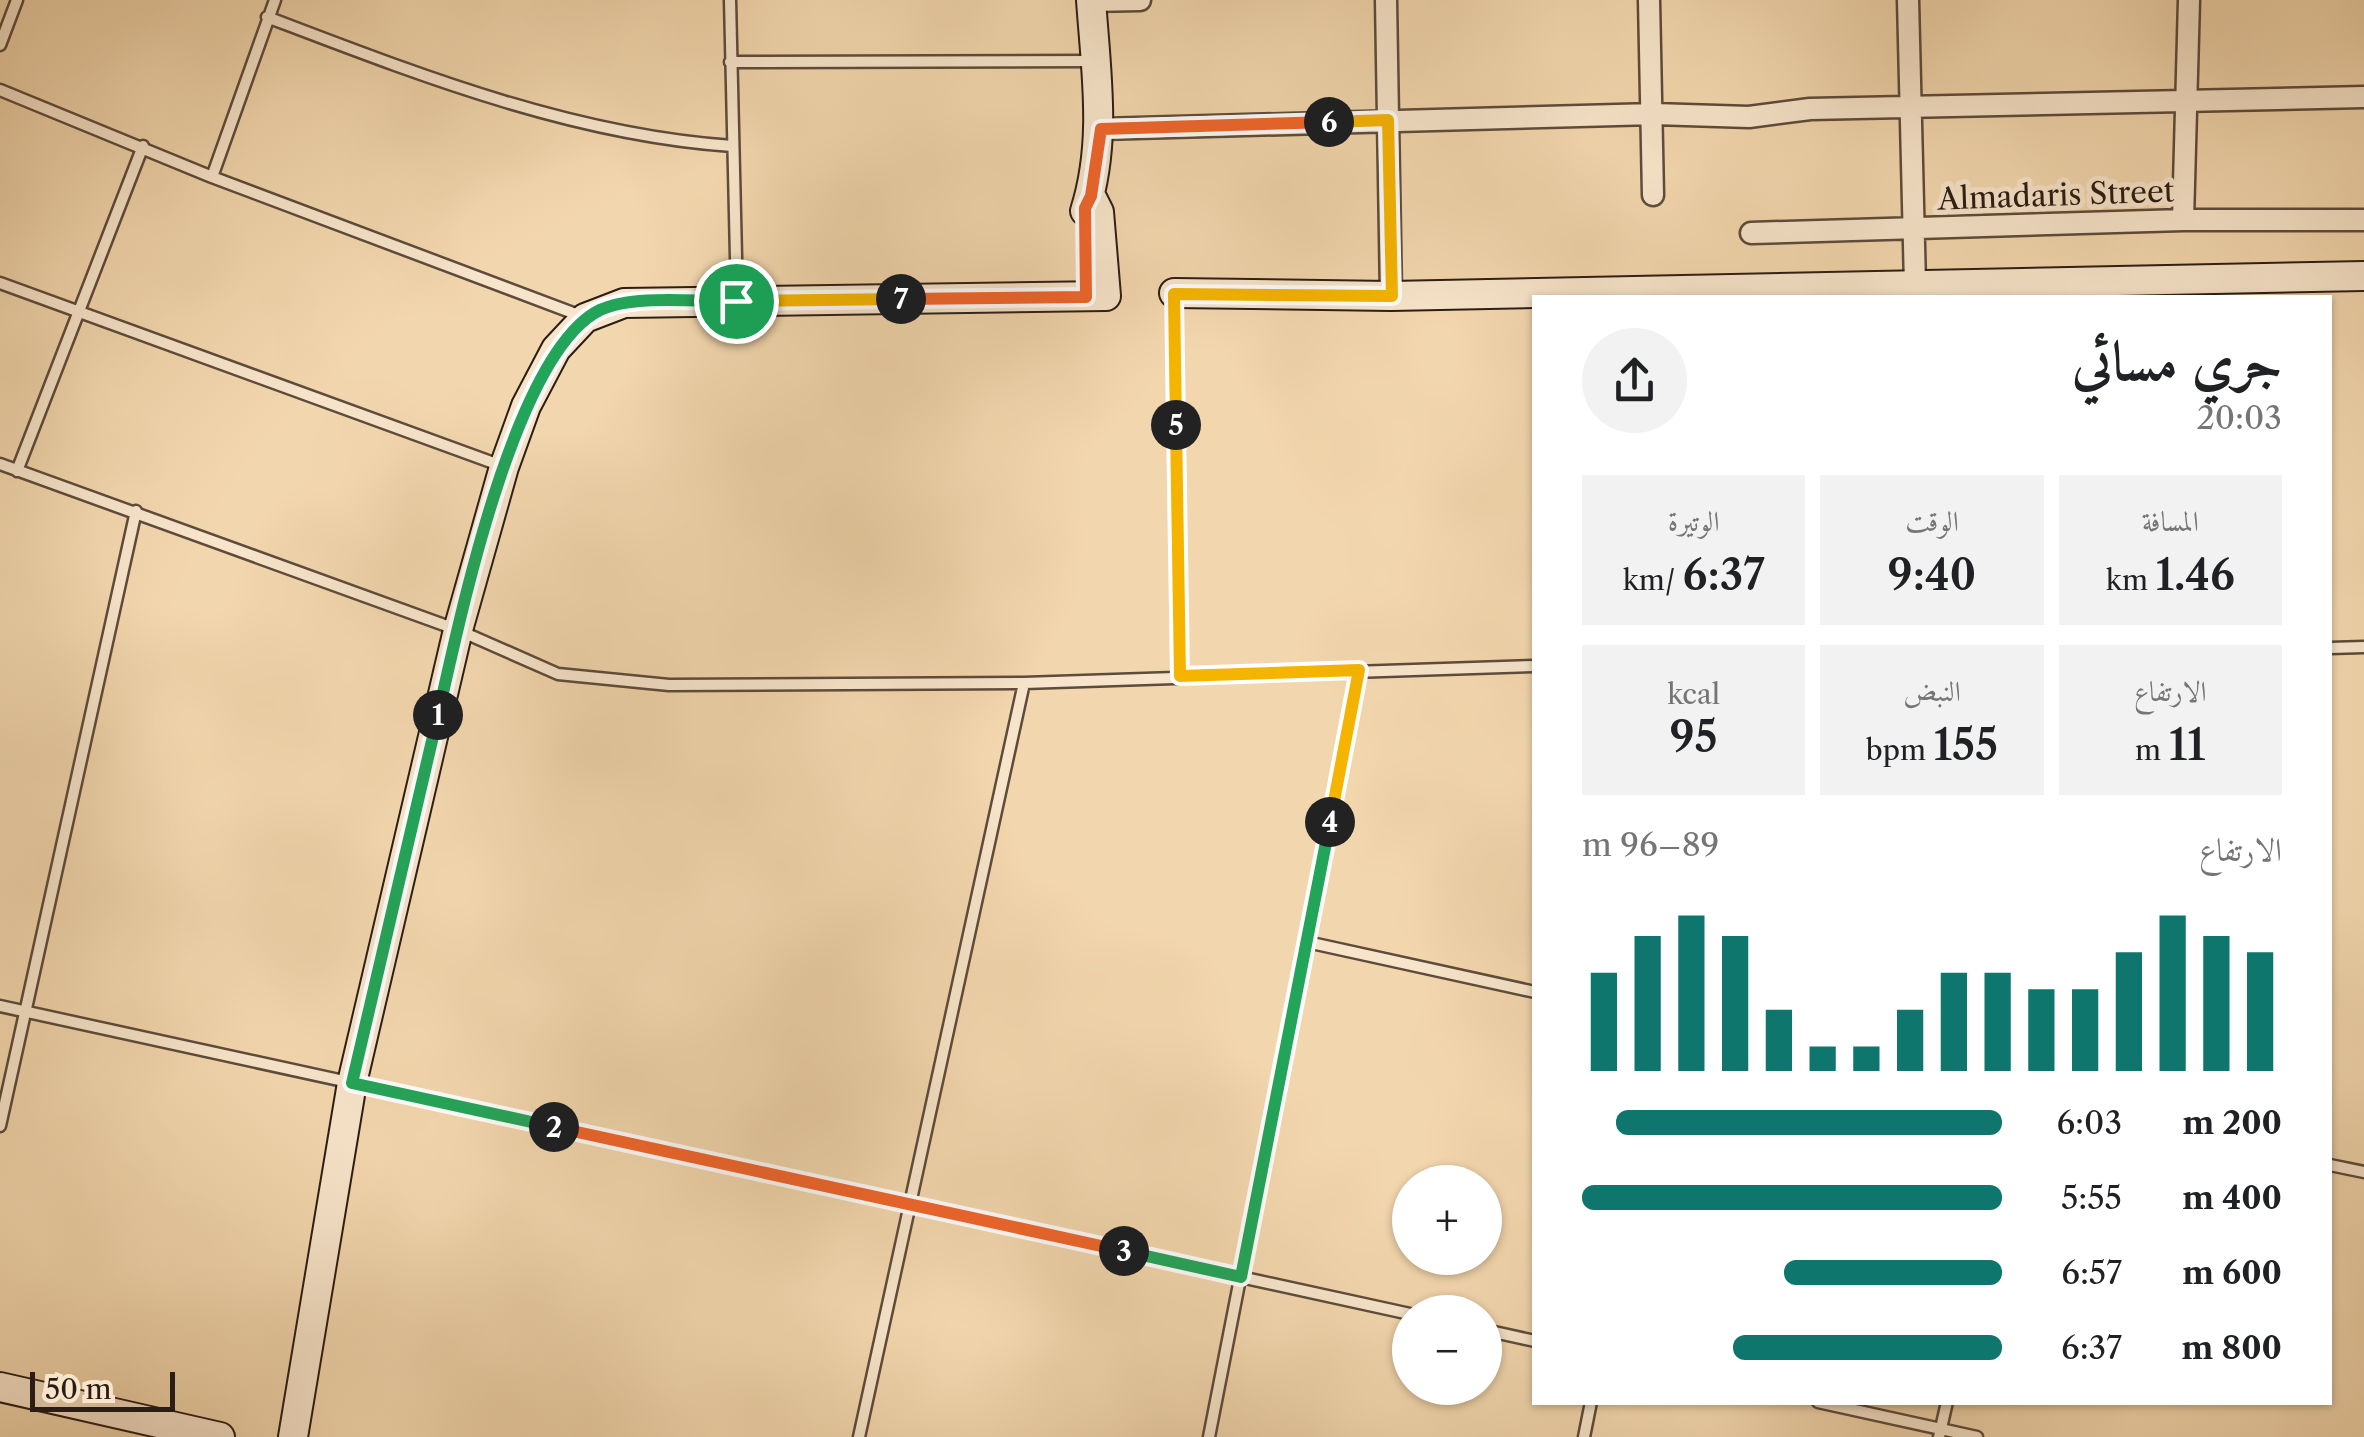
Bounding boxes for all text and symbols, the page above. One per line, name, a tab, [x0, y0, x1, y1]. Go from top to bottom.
pin: 6	[1304, 97, 1354, 147]
text: 6	[1321, 105, 1337, 139]
street label: Almadaris Street	[1936, 172, 2175, 218]
pin	[694, 259, 779, 344]
icon: arrive	[709, 274, 764, 329]
pin: 7	[876, 274, 926, 324]
text: 7	[894, 282, 908, 316]
text: جري مسائي	[2072, 327, 2282, 394]
button: share	[1582, 328, 1687, 433]
text: 20:03	[2196, 398, 2282, 437]
pin: 5	[1151, 400, 1201, 450]
text: 5	[1168, 408, 1184, 442]
text: الوتيرة	[1668, 504, 1720, 538]
text: الوقت	[1905, 504, 1959, 538]
text: المسافة	[2142, 504, 2199, 538]
text: 6:37	[1683, 549, 1765, 601]
text: 9:40	[1888, 549, 1976, 601]
text: 1.46	[2155, 549, 2235, 601]
text: /km	[1623, 563, 1683, 597]
text: km	[2106, 563, 2155, 597]
text: النبض	[1903, 674, 1961, 708]
text: الارتفاع	[2134, 674, 2207, 708]
text: kcal	[1667, 677, 1720, 711]
pin: 1	[413, 690, 463, 740]
text: 1	[432, 698, 444, 732]
text: 95	[1670, 711, 1718, 763]
text: 155	[1934, 719, 1998, 771]
text: 11	[2169, 719, 2206, 771]
text: bpm	[1866, 733, 1934, 767]
text: m	[2135, 733, 2169, 767]
pin: 4	[1305, 797, 1355, 847]
text: 4	[1322, 805, 1338, 839]
text: 89–96 m	[1582, 825, 1719, 864]
text: الارتفاع	[2199, 830, 2282, 869]
pin: 2	[529, 1102, 579, 1152]
text: 6:03	[2056, 1103, 2122, 1142]
text: 200 m	[2182, 1103, 2282, 1142]
text: 2	[546, 1110, 562, 1144]
map controls	[1392, 1165, 1502, 1405]
button: +	[1392, 1165, 1502, 1275]
text: 5:55	[2061, 1178, 2122, 1217]
text: 400 m	[2182, 1178, 2282, 1217]
pin: 3	[1099, 1226, 1149, 1276]
text: 3	[1116, 1234, 1132, 1268]
text: 6:57	[2061, 1253, 2122, 1292]
text: 600 m	[2182, 1253, 2282, 1292]
button: −	[1392, 1295, 1502, 1405]
text: 6:37	[2061, 1328, 2122, 1367]
text: 800 m	[2182, 1328, 2282, 1367]
scale bar	[30, 1367, 175, 1412]
text: 50 m	[45, 1372, 112, 1406]

